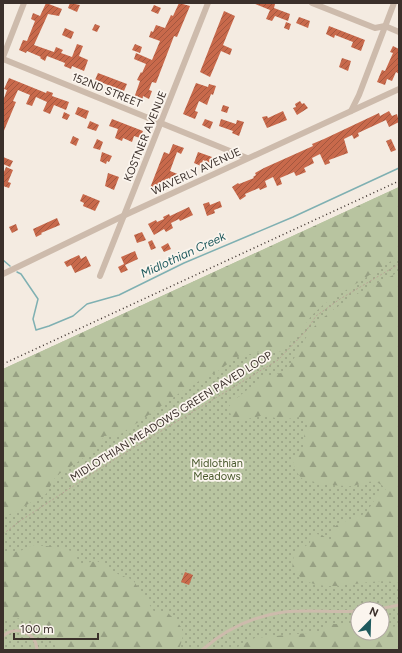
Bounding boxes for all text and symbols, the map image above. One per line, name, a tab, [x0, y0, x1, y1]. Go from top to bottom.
street label: 152ND STREET	[70, 70, 144, 110]
street label: KOSTNER AVENUE	[121, 89, 170, 183]
street label: WAVERLY AVENUE	[149, 145, 243, 198]
water label: Midlothian Creek	[138, 229, 229, 281]
street label: MIDLOTHIAN MEADOWS GREEN PAVED LOOP	[68, 348, 275, 484]
park label: Midlothian Meadows	[191, 457, 243, 483]
north arrow	[350, 601, 390, 641]
text: N	[367, 605, 380, 620]
scale bar	[14, 615, 98, 641]
text: 100 m	[20, 622, 54, 636]

